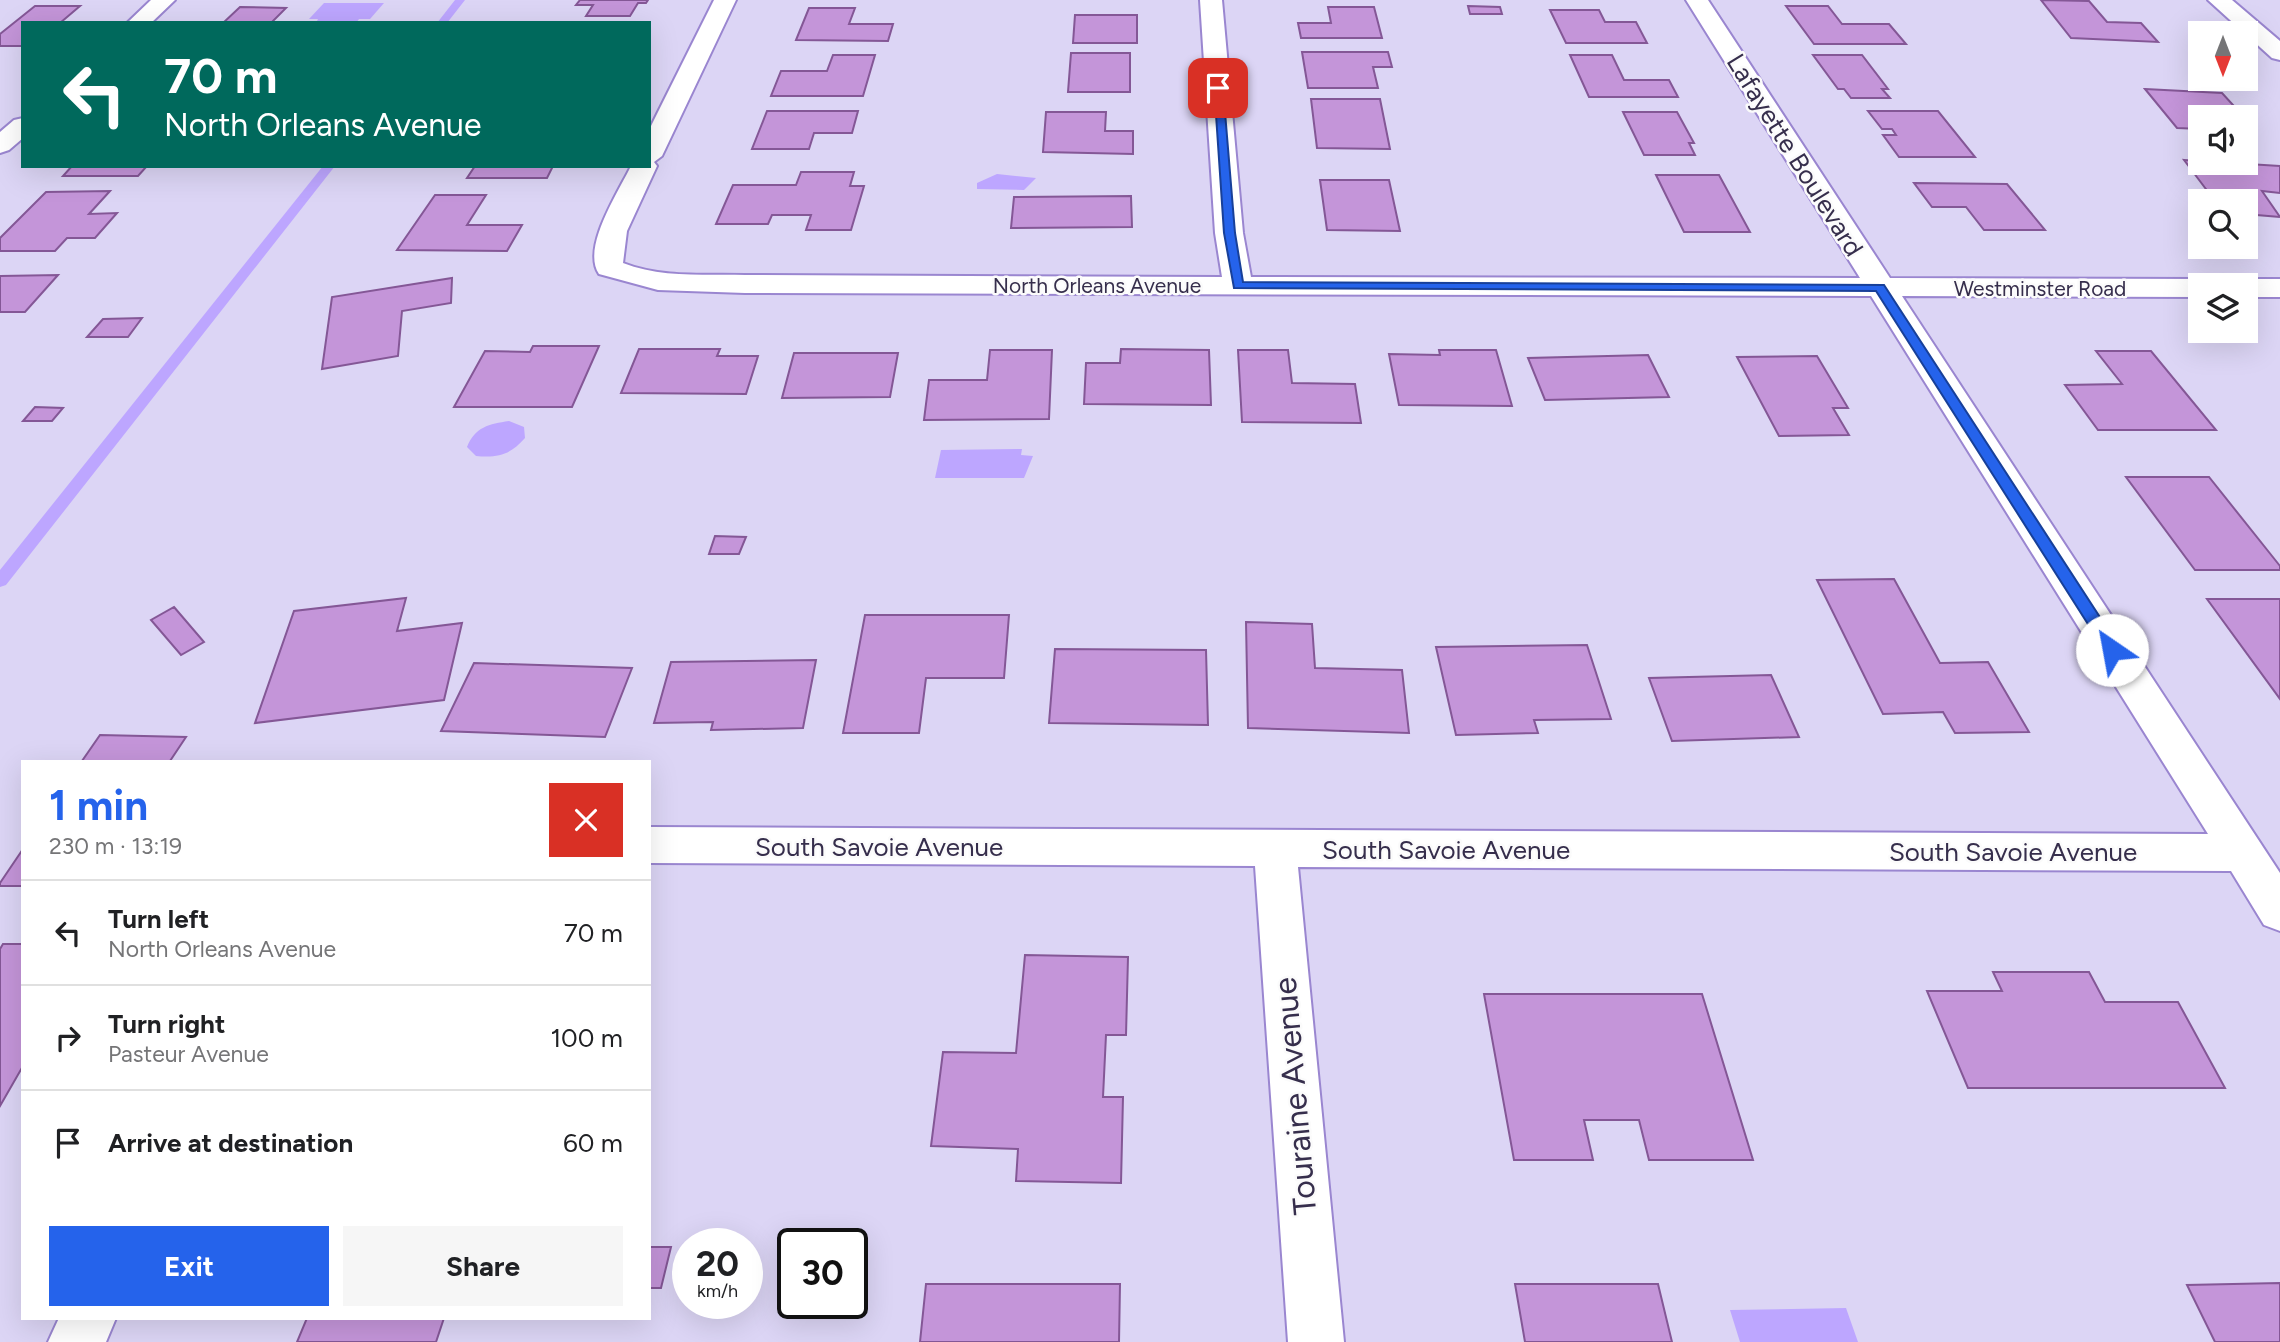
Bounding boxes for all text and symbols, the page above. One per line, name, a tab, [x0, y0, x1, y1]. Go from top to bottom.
north arrow	[2188, 21, 2258, 91]
map controls	[2188, 21, 2258, 343]
text: 70 m	[164, 46, 277, 105]
street label: Lafayette Boulevard	[1720, 48, 1870, 262]
icon: left	[49, 49, 140, 140]
pin	[1188, 58, 1248, 118]
icon: arrive	[1199, 69, 1237, 107]
button: sound	[2188, 105, 2258, 175]
text: North Orleans Avenue	[164, 106, 481, 144]
button: search	[2188, 189, 2258, 259]
street label: North Orleans Avenue	[993, 273, 1201, 298]
button: layers	[2188, 273, 2258, 343]
street label: Westminster Road	[1954, 276, 2126, 301]
position arrow	[2075, 613, 2149, 687]
text: 1 min	[49, 780, 148, 831]
button: close	[549, 783, 623, 857]
street label: South Savoie Avenue	[755, 831, 1003, 863]
text: 230 m · 13:19	[49, 832, 182, 860]
street label: South Savoie Avenue	[1322, 834, 1570, 866]
street label: South Savoie Avenue	[1889, 836, 2137, 868]
text: Turn left	[108, 903, 209, 935]
icon: left	[49, 914, 87, 952]
text: 70 m	[564, 917, 623, 949]
text: North Orleans Avenue	[108, 935, 336, 963]
street label: Touraine Avenue	[1266, 976, 1324, 1216]
text: Turn right	[108, 1008, 225, 1040]
icon: right	[49, 1019, 87, 1057]
text: 100 m	[550, 1022, 623, 1054]
text: Pasteur Avenue	[108, 1040, 269, 1068]
icon: arrive	[49, 1124, 87, 1162]
text: Arrive at destination	[108, 1127, 353, 1159]
text: 60 m	[563, 1127, 623, 1159]
button: Exit	[49, 1226, 329, 1306]
button: Share	[343, 1226, 623, 1306]
speed limit sign: 30	[777, 1228, 868, 1319]
text: 20	[696, 1243, 739, 1285]
text: km/h	[697, 1280, 738, 1302]

